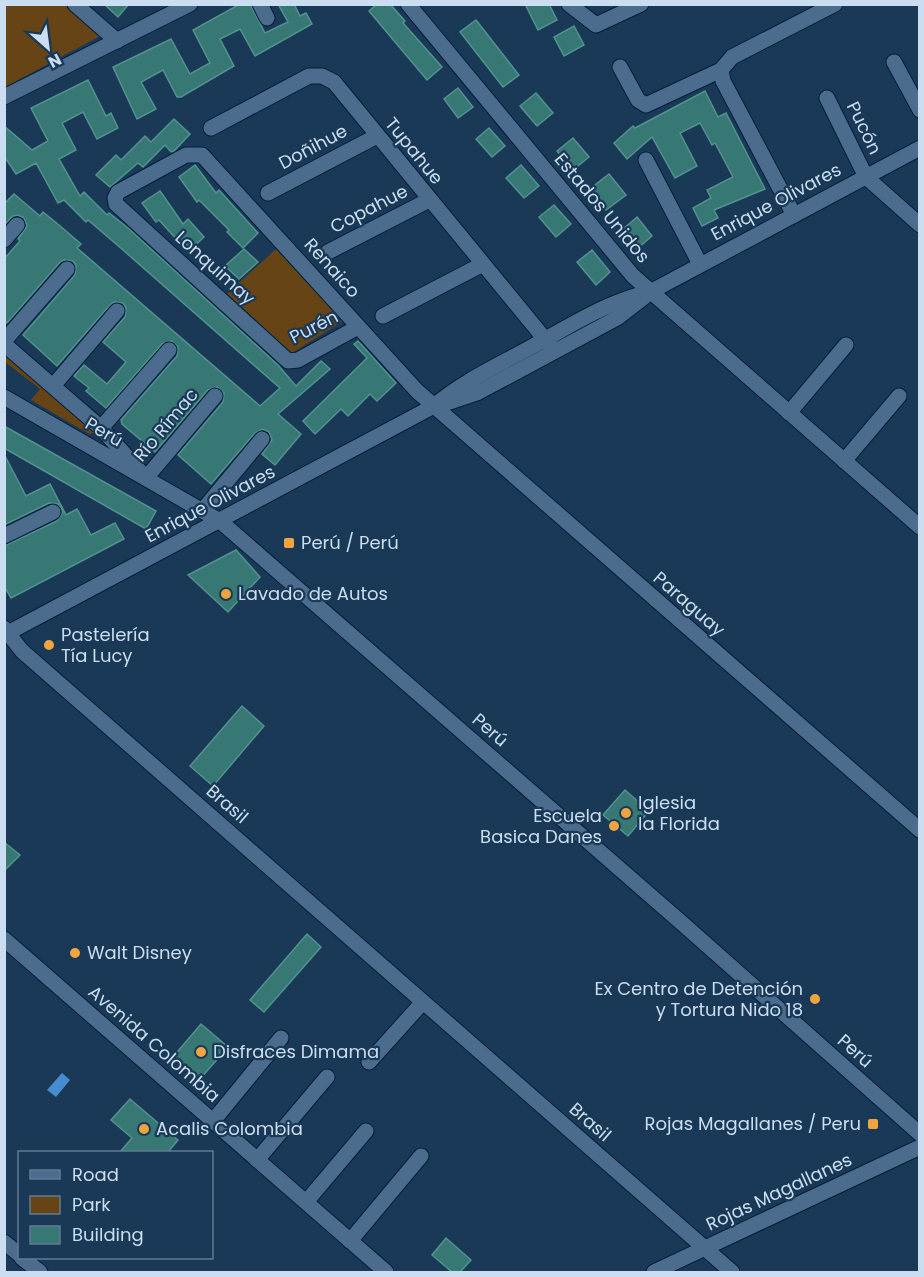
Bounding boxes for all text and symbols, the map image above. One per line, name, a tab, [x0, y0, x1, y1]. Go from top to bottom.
north arrow	[18, 18, 78, 78]
text: N	[44, 48, 66, 74]
street label: Pucón	[841, 97, 888, 158]
street label: Tupahue	[380, 112, 449, 190]
street label: Doñihue	[274, 118, 351, 175]
street label: Estados Unidos	[549, 147, 656, 268]
street label: Enrique Olivares	[706, 157, 845, 246]
street label: Copahue	[326, 178, 412, 239]
street label: Lonquimay	[170, 225, 261, 310]
street label: Renaico	[299, 232, 366, 303]
street label: Purén	[285, 304, 342, 349]
street label: Río Rímac	[128, 383, 204, 467]
street label: Perú	[81, 411, 128, 452]
street label: Enrique Olivares	[140, 459, 279, 548]
place label: Perú / Perú	[301, 530, 399, 555]
marker: Perú / Perú	[282, 536, 296, 550]
street label: Paraguay	[648, 565, 731, 642]
place label: Lavado de Autos	[238, 581, 388, 606]
marker: Lavado de Autos	[219, 587, 233, 601]
place label: Pastelería Tía Lucy	[61, 622, 150, 668]
marker: Pastelería Tía Lucy	[42, 638, 56, 652]
street label: Perú	[467, 707, 514, 752]
street label: Brasil	[201, 778, 254, 829]
place label: Iglesia la Florida	[638, 790, 720, 836]
place label: Escuela Basica Danes	[480, 803, 602, 849]
marker: Iglesia la Florida	[619, 806, 633, 820]
marker: Escuela Basica Danes	[607, 819, 621, 833]
place label: Walt Disney	[87, 940, 192, 965]
marker: Walt Disney	[68, 946, 82, 960]
place label: Ex Centro de Detención y Tortura Nido 18	[595, 976, 803, 1022]
street label: Avenida Colombia	[83, 979, 226, 1108]
marker: Ex Centro de Detención y Tortura Nido 18	[808, 992, 822, 1006]
street label: Perú	[832, 1028, 878, 1073]
place label: Disfraces Dimama	[213, 1039, 379, 1064]
marker: Disfraces Dimama	[194, 1045, 208, 1059]
street label: Brasil	[564, 1096, 617, 1147]
place label: Rojas Magallanes / Peru	[645, 1111, 861, 1136]
place label: Acalis Colombia	[156, 1116, 303, 1141]
marker: Rojas Magallanes / Peru	[866, 1117, 880, 1131]
marker: Acalis Colombia	[137, 1122, 151, 1136]
street label: Rojas Magallanes	[702, 1147, 856, 1236]
legend	[18, 1151, 213, 1259]
text: Road	[72, 1162, 119, 1187]
text: Park	[72, 1192, 111, 1217]
text: Building	[72, 1222, 144, 1247]

